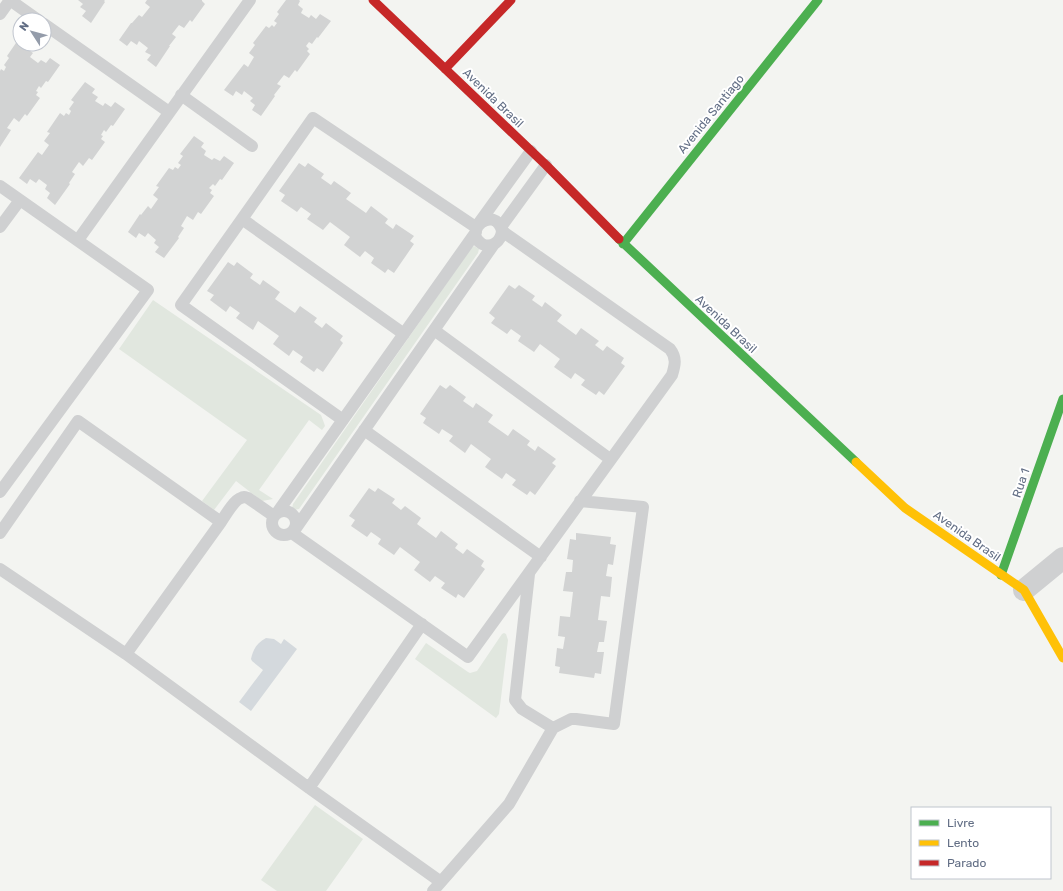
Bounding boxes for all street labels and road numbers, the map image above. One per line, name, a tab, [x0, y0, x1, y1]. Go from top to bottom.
street label: Avenida Brasil	[460, 66, 526, 130]
street label: Avenida Santiago	[675, 72, 747, 156]
street label: Avenida Brasil	[692, 292, 760, 356]
street label: Rua 1	[1010, 467, 1032, 499]
street label: Avenida Brasil	[931, 508, 1003, 564]

